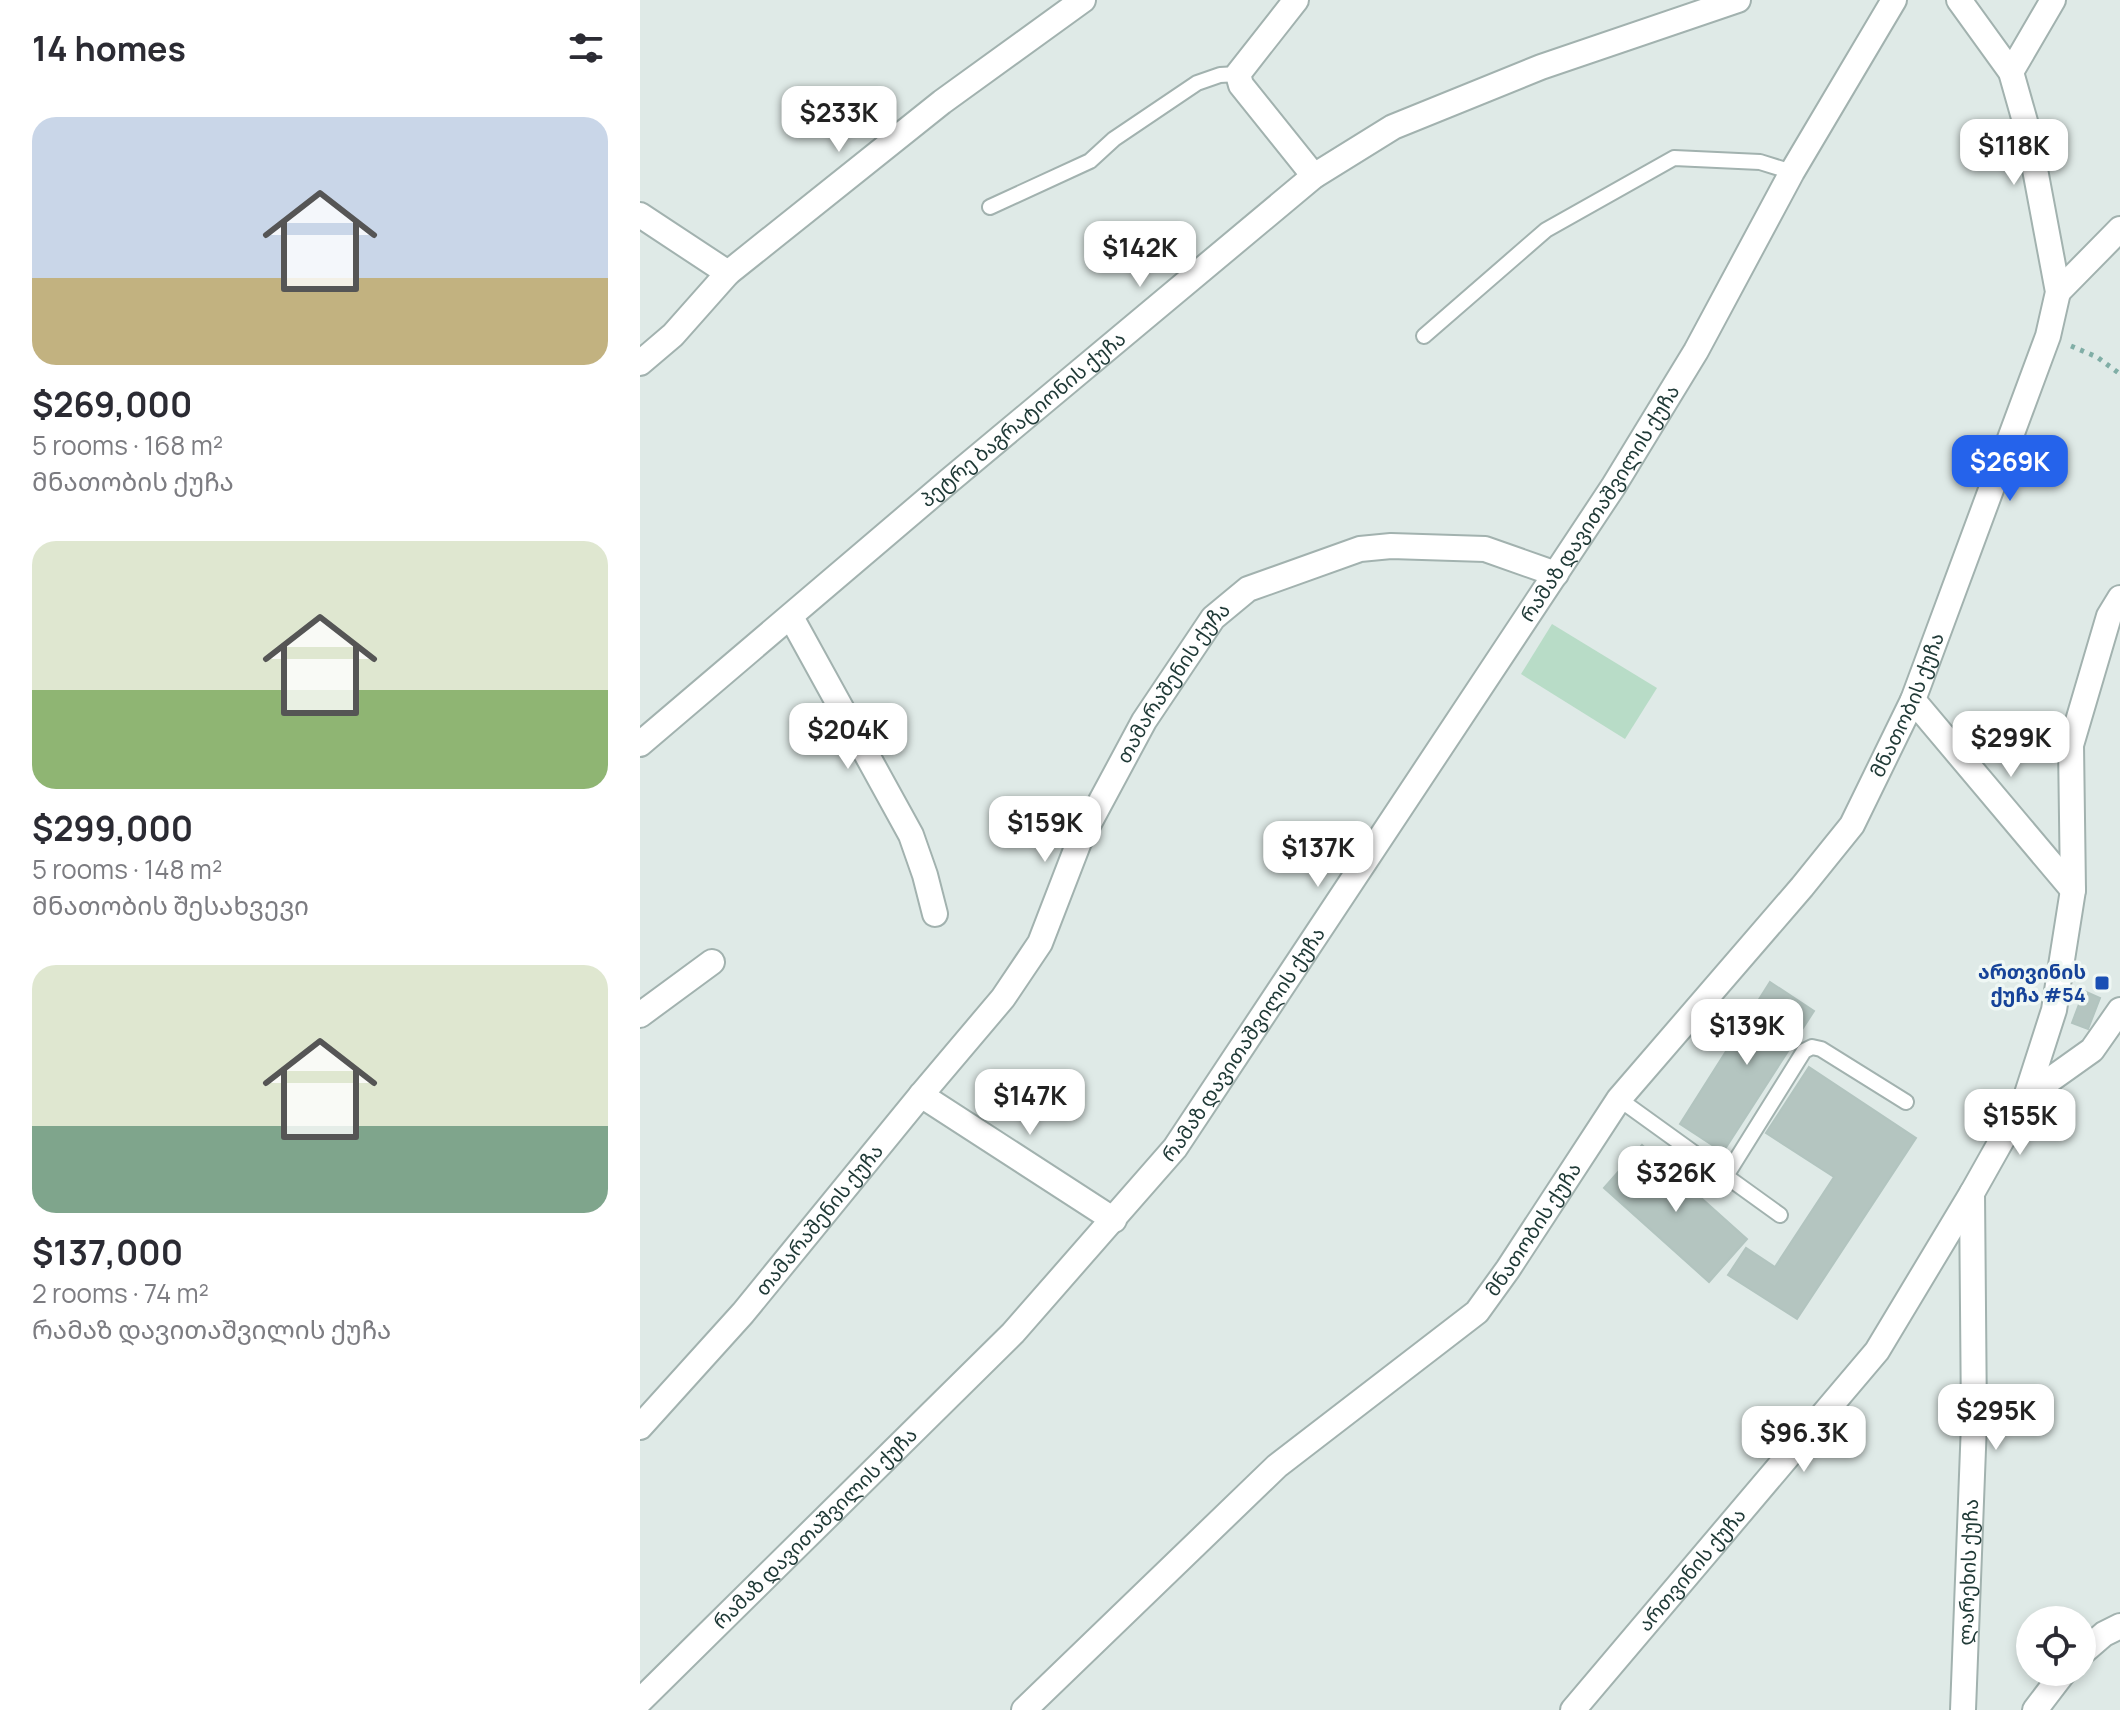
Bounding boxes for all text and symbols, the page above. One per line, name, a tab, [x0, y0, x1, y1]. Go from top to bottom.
text: 14 homes	[32, 25, 186, 71]
icon: filters	[564, 26, 608, 70]
pin: $233K	[783, 86, 895, 154]
text: $233K	[800, 94, 878, 130]
pin: $118K	[1958, 119, 2070, 187]
text: $118K	[1978, 127, 2050, 163]
icon: home	[248, 169, 392, 313]
pin: $142K	[1084, 221, 1196, 289]
text: $142K	[1102, 229, 1178, 265]
street label: პეტრე ბაგრატიონის ქუჩა	[914, 325, 1131, 513]
street label: რამაზ დავითაშვილის ქუჩა	[1513, 379, 1685, 627]
text: $269,000	[32, 381, 192, 427]
text: 5 rooms · 168 m²	[32, 427, 223, 463]
pin: $269K	[1954, 435, 2066, 503]
text: $269K	[1970, 443, 2050, 479]
text: მნათობის ქუჩა	[32, 463, 234, 499]
icon: home	[248, 593, 392, 737]
street label: თამარაშენის ქუჩა	[1110, 596, 1235, 768]
street label: მნათობის ქუჩა	[1863, 629, 1950, 782]
pin: $204K	[792, 703, 904, 771]
text: $204K	[807, 711, 889, 747]
pin: $299K	[1955, 711, 2067, 779]
text: $299K	[1971, 719, 2051, 755]
pin: $159K	[989, 796, 1101, 864]
text: $159K	[1007, 804, 1083, 840]
text: $299,000	[32, 805, 193, 851]
pin: $137K	[1262, 821, 1374, 889]
text: $137K	[1281, 829, 1355, 865]
text: 5 rooms · 148 m²	[32, 851, 222, 887]
text: მნათობის შესახვევი	[32, 887, 309, 923]
street label: რამაზ დავითაშვილის ქუჩა	[1155, 922, 1331, 1167]
place label: ართვინის ქუჩა #54	[1978, 958, 2086, 1008]
marker: ართვინის ქუჩა #54	[2093, 974, 2111, 992]
pin: $139K	[1691, 999, 1803, 1067]
text: $139K	[1709, 1007, 1785, 1043]
icon: home	[248, 1017, 392, 1161]
pin: $147K	[974, 1069, 1086, 1137]
text: $147K	[993, 1077, 1067, 1113]
pin: $155K	[1964, 1089, 2076, 1157]
text: $155K	[1982, 1097, 2058, 1133]
street label: თამარაშენის ქუჩა	[749, 1138, 889, 1301]
pin: $326K	[1620, 1146, 1732, 1214]
text: $326K	[1636, 1154, 1716, 1190]
street label: მნათობის ქუჩა	[1479, 1157, 1587, 1301]
text: $137,000	[32, 1229, 183, 1275]
text: 2 rooms · 74 m²	[32, 1275, 209, 1311]
text: რამაზ დავითაშვილის ქუჩა	[32, 1311, 391, 1347]
pin: $295K	[1940, 1384, 2052, 1452]
text: $295K	[1956, 1392, 2036, 1428]
pin: $96.3K	[1739, 1406, 1869, 1474]
text: $96.3K	[1760, 1414, 1848, 1450]
street label: რამაზ დავითაშვილის ქუჩა	[707, 1421, 923, 1635]
street label: ლარეხის ქუჩა	[1951, 1498, 1984, 1646]
street label: ართვინის ქუჩა	[1632, 1502, 1752, 1637]
map controls	[2016, 1606, 2096, 1686]
button: locate	[2016, 1606, 2096, 1686]

